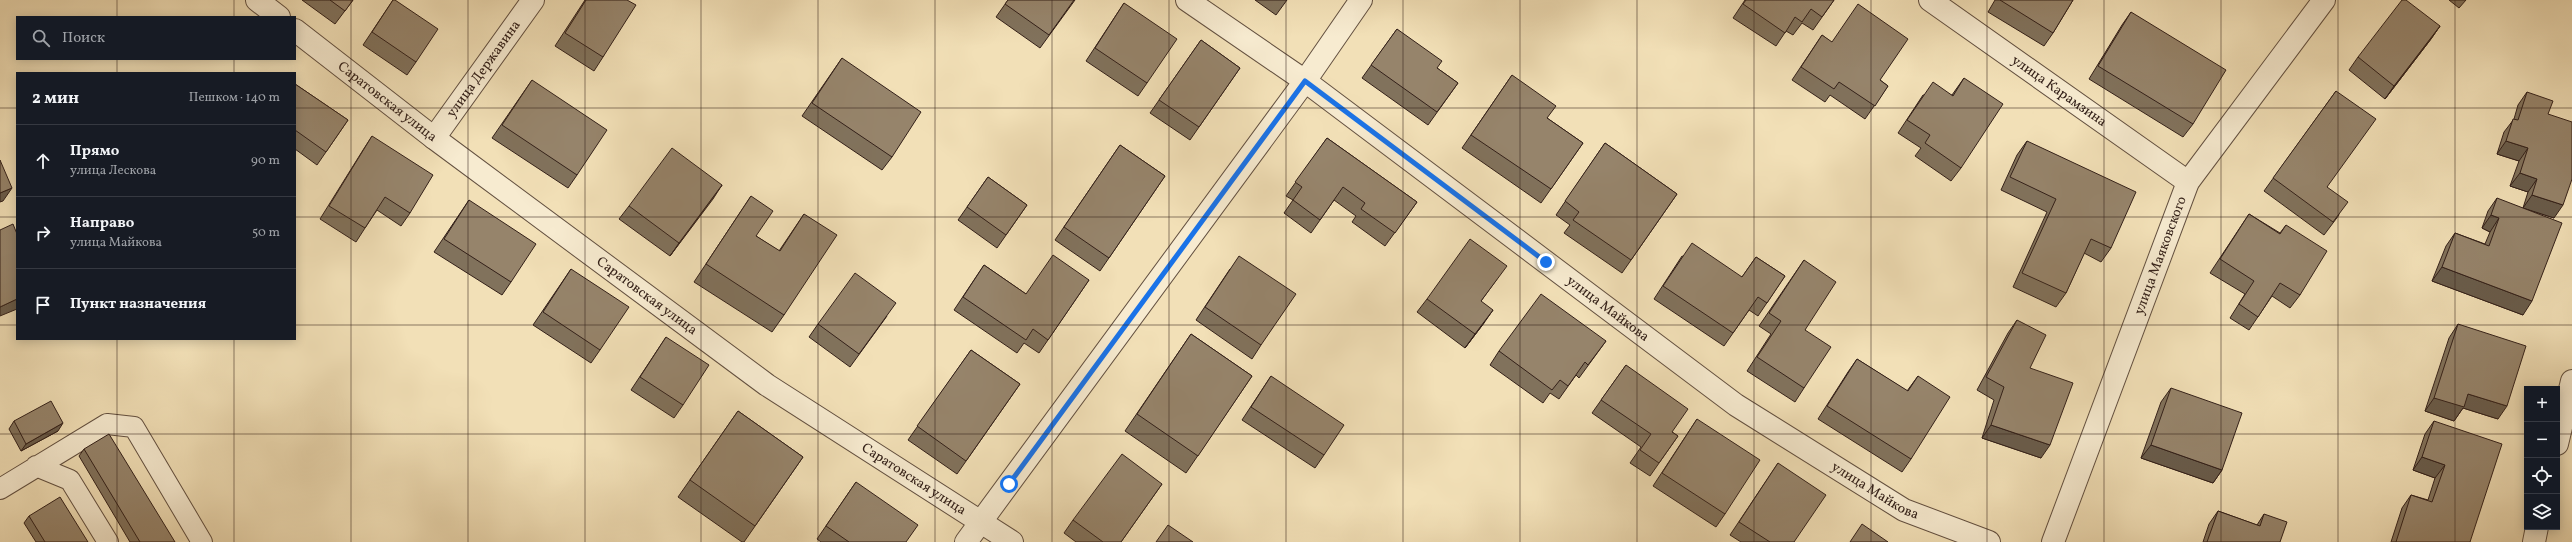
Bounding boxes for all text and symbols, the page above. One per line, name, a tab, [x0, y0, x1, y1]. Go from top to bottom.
search box	[16, 16, 296, 60]
street label: улица Державина	[442, 16, 525, 121]
icon: search	[30, 27, 52, 49]
text: Поиск	[62, 28, 105, 49]
street label: улица Карамзина	[2008, 51, 2111, 131]
street label: Саратовская улица	[334, 57, 441, 146]
text: 2 мин	[32, 87, 79, 110]
text: Пешком · 140 m	[189, 89, 280, 107]
text: Прямо	[70, 141, 119, 162]
icon: ahead	[32, 150, 54, 172]
text: 90 m	[251, 152, 280, 170]
text: улица Лескова	[70, 162, 156, 180]
street label: улица Маяковского	[2130, 193, 2191, 318]
text: Направо	[70, 213, 134, 234]
icon: right	[32, 222, 54, 244]
text: 50 m	[252, 224, 280, 242]
text: улица Майкова	[70, 234, 162, 252]
street label: Саратовская улица	[593, 252, 701, 340]
route end	[1537, 253, 1555, 271]
street label: улица Майкова	[1562, 271, 1653, 346]
icon: arrive	[32, 294, 54, 316]
text: Пункт назначения	[70, 294, 206, 315]
map controls	[2524, 386, 2560, 530]
button: +	[2524, 386, 2560, 422]
button: −	[2524, 422, 2560, 458]
street label: Саратовская улица	[858, 438, 970, 520]
street label: улица Майкова	[1828, 457, 1922, 524]
button: locate	[2524, 458, 2560, 494]
route start	[1000, 475, 1018, 493]
button: layers	[2524, 494, 2560, 530]

